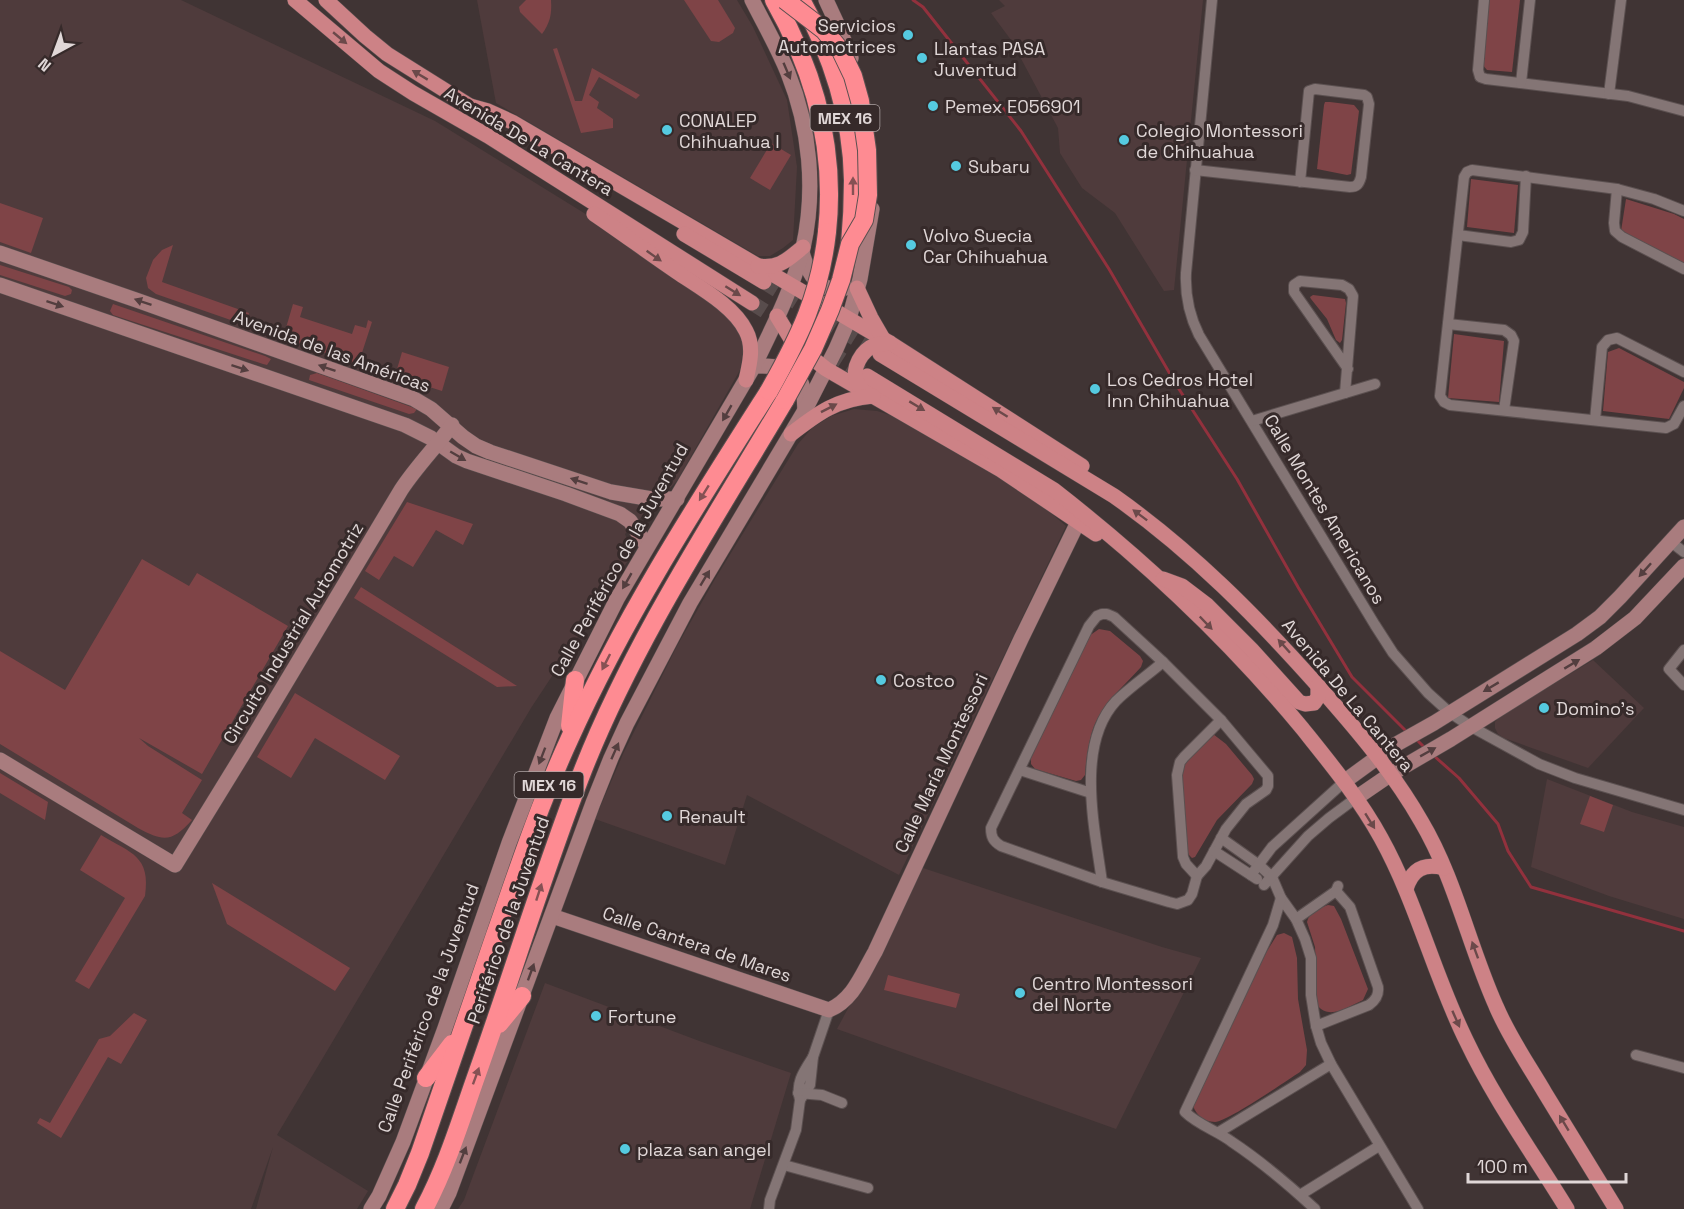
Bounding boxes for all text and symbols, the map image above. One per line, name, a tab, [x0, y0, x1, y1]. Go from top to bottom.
place label: Servicios Automotrices	[778, 14, 896, 58]
north arrow	[24, 24, 84, 84]
marker: Servicios Automotrices	[901, 28, 915, 42]
one-way arrow	[332, 31, 347, 44]
place label: Llantas PASA Juventud	[934, 37, 1045, 81]
marker: Llantas PASA Juventud	[915, 51, 929, 65]
text: N	[34, 53, 55, 76]
one-way arrow	[782, 63, 792, 81]
one-way arrow	[412, 69, 428, 80]
street label: Avenida De La Cantera	[440, 81, 618, 201]
place label: Pemex E056901	[945, 95, 1081, 118]
marker: Pemex E056901	[926, 99, 940, 113]
road number: MEX 16	[810, 105, 880, 131]
place label: CONALEP Chihuahua I	[679, 109, 780, 153]
place label: Colegio Montessori de Chihuahua	[1136, 119, 1303, 163]
marker: CONALEP Chihuahua I	[660, 123, 674, 137]
marker: Colegio Montessori de Chihuahua	[1117, 133, 1131, 147]
place label: Subaru	[968, 155, 1030, 178]
marker: Subaru	[949, 159, 963, 173]
one-way arrow	[848, 176, 858, 195]
place label: Volvo Suecia Car Chihuahua	[923, 224, 1048, 268]
marker: Volvo Suecia Car Chihuahua	[904, 238, 918, 252]
one-way arrow	[646, 250, 662, 262]
one-way arrow	[725, 285, 741, 296]
one-way arrow	[134, 297, 152, 307]
one-way arrow	[46, 299, 64, 309]
street label: Avenida de las Américas	[231, 305, 433, 397]
one-way arrow	[318, 362, 336, 372]
one-way arrow	[231, 363, 249, 373]
place label: Los Cedros Hotel Inn Chihuahua	[1107, 368, 1253, 412]
marker: Los Cedros Hotel Inn Chihuahua	[1088, 382, 1102, 396]
one-way arrow	[909, 401, 925, 412]
one-way arrow	[820, 404, 837, 413]
one-way arrow	[721, 405, 732, 421]
one-way arrow	[992, 407, 1008, 418]
street label: Calle Montes Americanos	[1259, 410, 1391, 608]
street label: Calle Periférico de la Juventud	[545, 439, 693, 681]
one-way arrow	[450, 451, 467, 461]
one-way arrow	[570, 476, 588, 486]
one-way arrow	[699, 485, 710, 501]
one-way arrow	[1133, 509, 1148, 521]
street label: Circuito Industrial Automotriz	[218, 518, 368, 748]
one-way arrow	[1639, 562, 1652, 577]
one-way arrow	[700, 570, 711, 586]
one-way arrow	[622, 573, 632, 590]
street label: Avenida De La Cantera	[1277, 614, 1419, 776]
one-way arrow	[1199, 616, 1213, 631]
one-way arrow	[1277, 639, 1291, 654]
one-way arrow	[601, 654, 611, 671]
one-way arrow	[1564, 659, 1580, 670]
place label: Costco	[893, 669, 955, 692]
street label: Calle María Montessori	[889, 670, 993, 856]
marker: Costco	[874, 673, 888, 687]
one-way arrow	[1483, 682, 1499, 693]
place label: Domino's	[1556, 697, 1634, 720]
marker: Domino's	[1537, 701, 1551, 715]
one-way arrow	[610, 742, 619, 759]
one-way arrow	[536, 747, 546, 765]
one-way arrow	[1420, 747, 1437, 757]
road number: MEX 16	[514, 772, 584, 798]
place label: Renault	[679, 805, 746, 828]
marker: Renault	[660, 809, 674, 823]
street label: Periférico de la Juventud	[462, 813, 554, 1027]
one-way arrow	[1365, 813, 1376, 830]
street label: Calle Periférico de la Juventud	[372, 880, 484, 1136]
one-way arrow	[535, 883, 544, 901]
street label: Calle Cantera de Mares	[600, 901, 794, 987]
one-way arrow	[1469, 941, 1479, 959]
one-way arrow	[527, 963, 536, 981]
place label: Centro Montessori del Norte	[1032, 972, 1193, 1016]
marker: Centro Montessori del Norte	[1013, 986, 1027, 1000]
place label: Fortune	[608, 1005, 677, 1028]
marker: Fortune	[589, 1009, 603, 1023]
one-way arrow	[1451, 1011, 1461, 1029]
one-way arrow	[472, 1067, 481, 1085]
one-way arrow	[1558, 1115, 1569, 1131]
place label: plaza san angel	[637, 1138, 771, 1161]
marker: plaza san angel	[618, 1142, 632, 1156]
one-way arrow	[459, 1146, 469, 1164]
scale bar	[1468, 1146, 1626, 1184]
text: 100 m	[1477, 1155, 1528, 1178]

